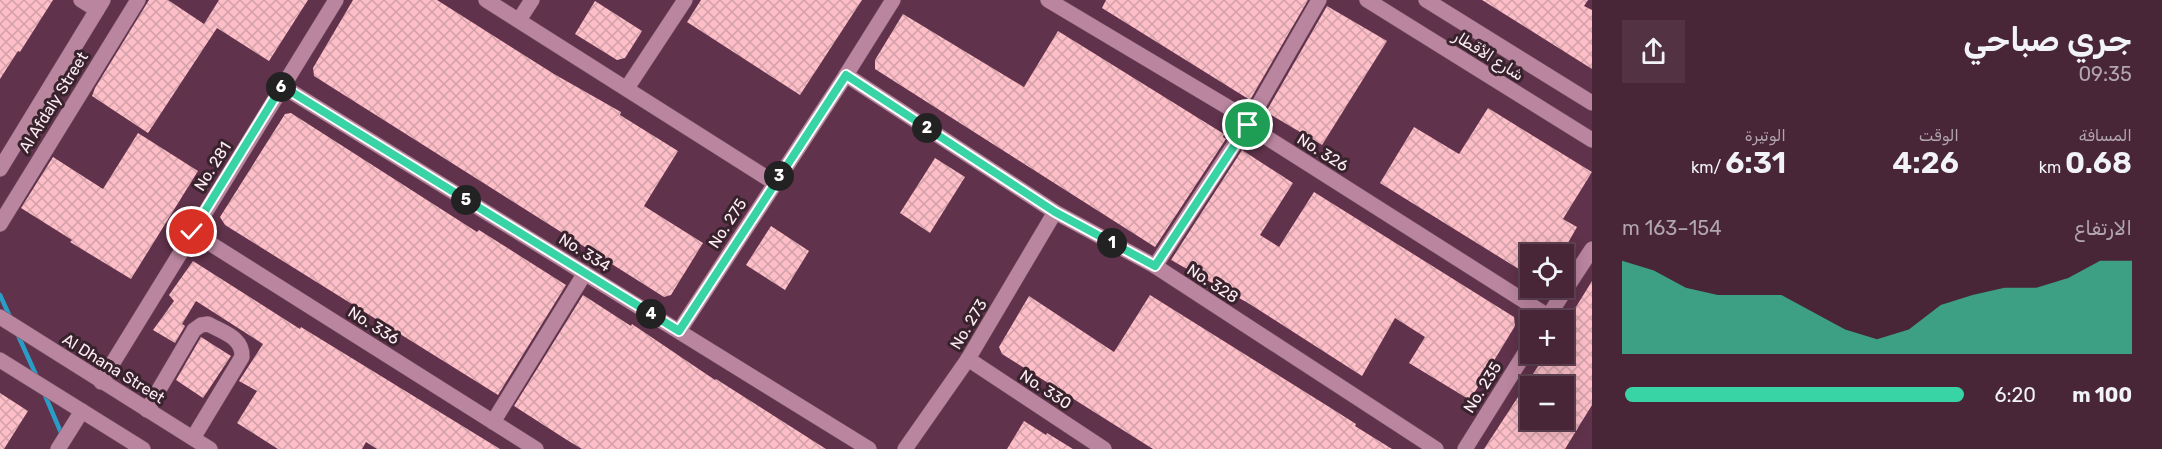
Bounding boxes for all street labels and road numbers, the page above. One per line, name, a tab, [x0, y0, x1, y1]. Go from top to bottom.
street label: شارع الأقطار	[1448, 26, 1528, 86]
street label: Al Afdaly Street	[15, 48, 92, 156]
street label: No. 326	[1294, 129, 1352, 176]
street label: No. 281	[190, 138, 235, 194]
street label: No. 275	[704, 195, 750, 252]
street label: No. 334	[555, 229, 614, 276]
street label: No. 328	[1184, 260, 1242, 307]
street label: No. 273	[946, 296, 991, 353]
street label: No. 336	[345, 302, 403, 349]
street label: Al Dhana Street	[59, 329, 168, 407]
street label: No. 235	[1459, 358, 1505, 416]
street label: No. 330	[1016, 366, 1075, 413]

